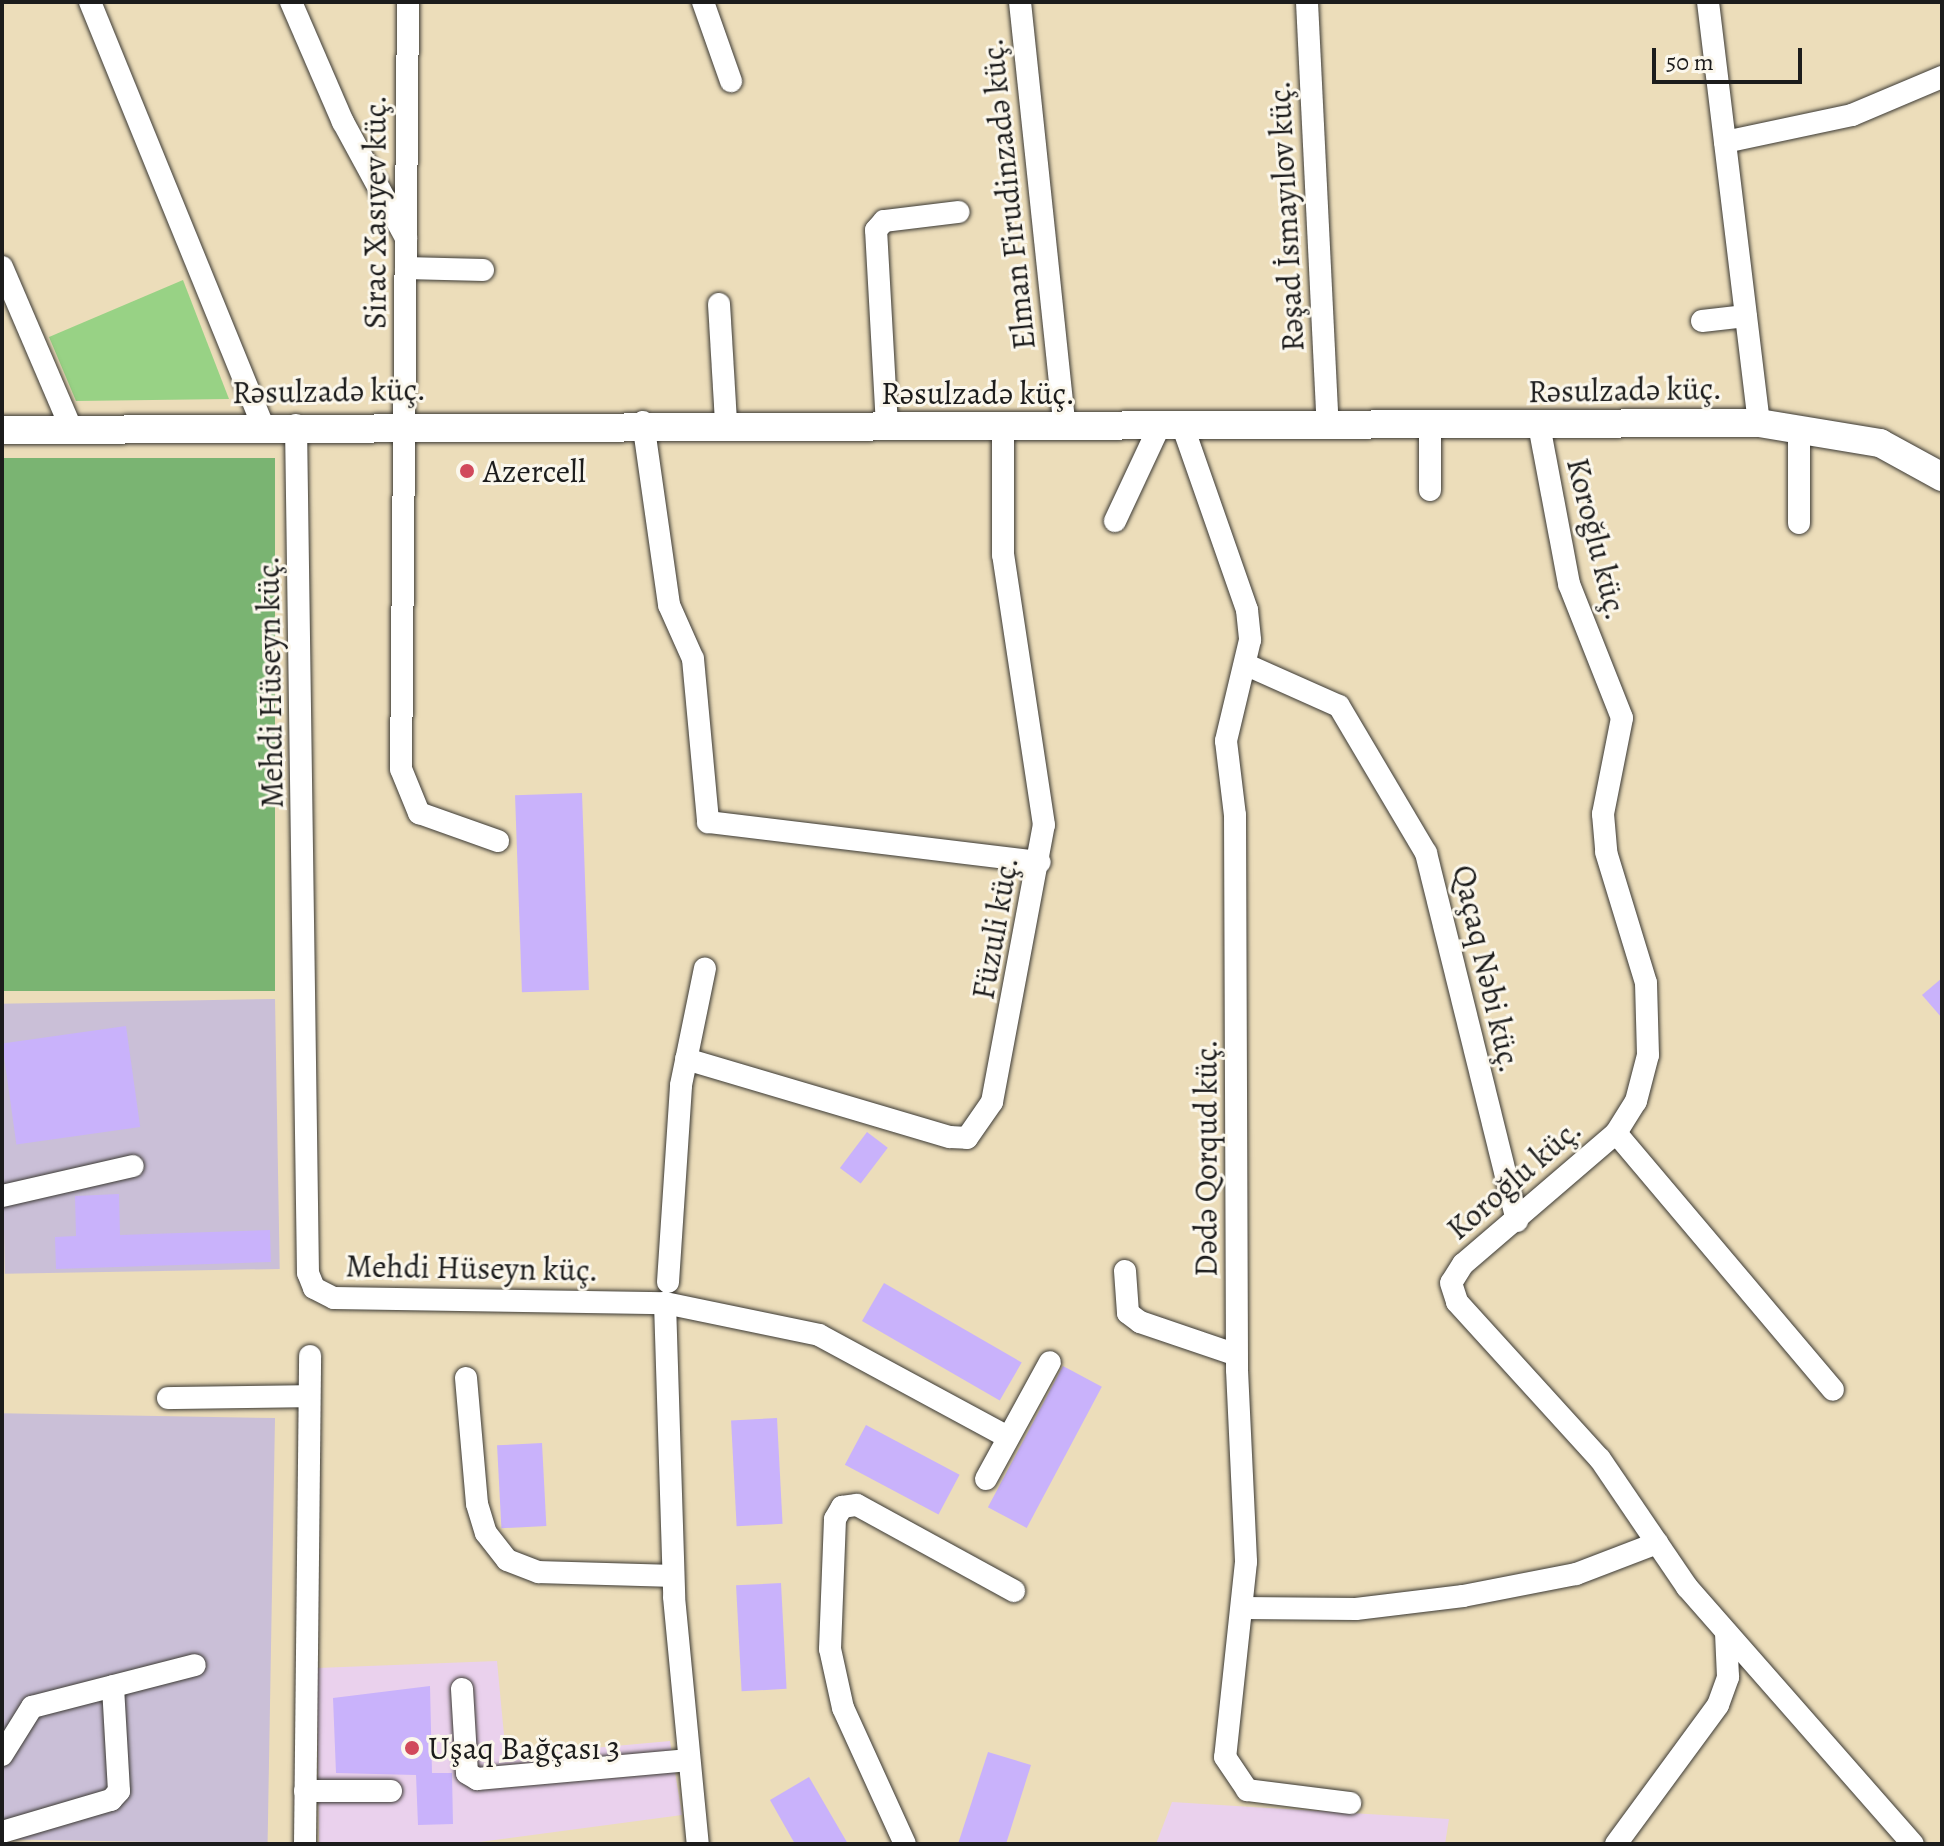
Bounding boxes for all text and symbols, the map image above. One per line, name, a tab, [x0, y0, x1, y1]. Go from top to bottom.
scale bar	[1656, 32, 1806, 82]
street label: Elman Firudinzadə küç.	[973, 36, 1043, 352]
text: 50 m	[1666, 46, 1714, 78]
street label: Rəşad İsmayılov küç.	[1260, 79, 1312, 353]
street label: Sirac Xasıyev küç.	[356, 95, 394, 329]
street label: Rəsulzadə küç.	[1528, 369, 1722, 411]
street label: Rəsulzadə küç.	[232, 370, 426, 412]
street label: Rəsulzadə küç.	[881, 374, 1075, 412]
place label: Azercell	[483, 452, 586, 490]
street label: Koroğlu küç.	[1558, 454, 1636, 624]
marker: Azercell	[458, 462, 476, 480]
street label: Mehdi Hüseyn küç.	[249, 555, 291, 809]
street label: Füzuli küç.	[964, 854, 1026, 1002]
street label: Qaçaq Nəbi küç.	[1444, 861, 1530, 1077]
street label: Dədə Qorqud küç.	[1187, 1039, 1225, 1277]
street label: Koroğlu küç.	[1439, 1110, 1589, 1248]
street label: Mehdi Hüseyn küç.	[345, 1247, 599, 1289]
place label: Uşaq Bağçası 3	[428, 1729, 620, 1767]
marker: Uşaq Bağçası 3	[403, 1739, 421, 1757]

